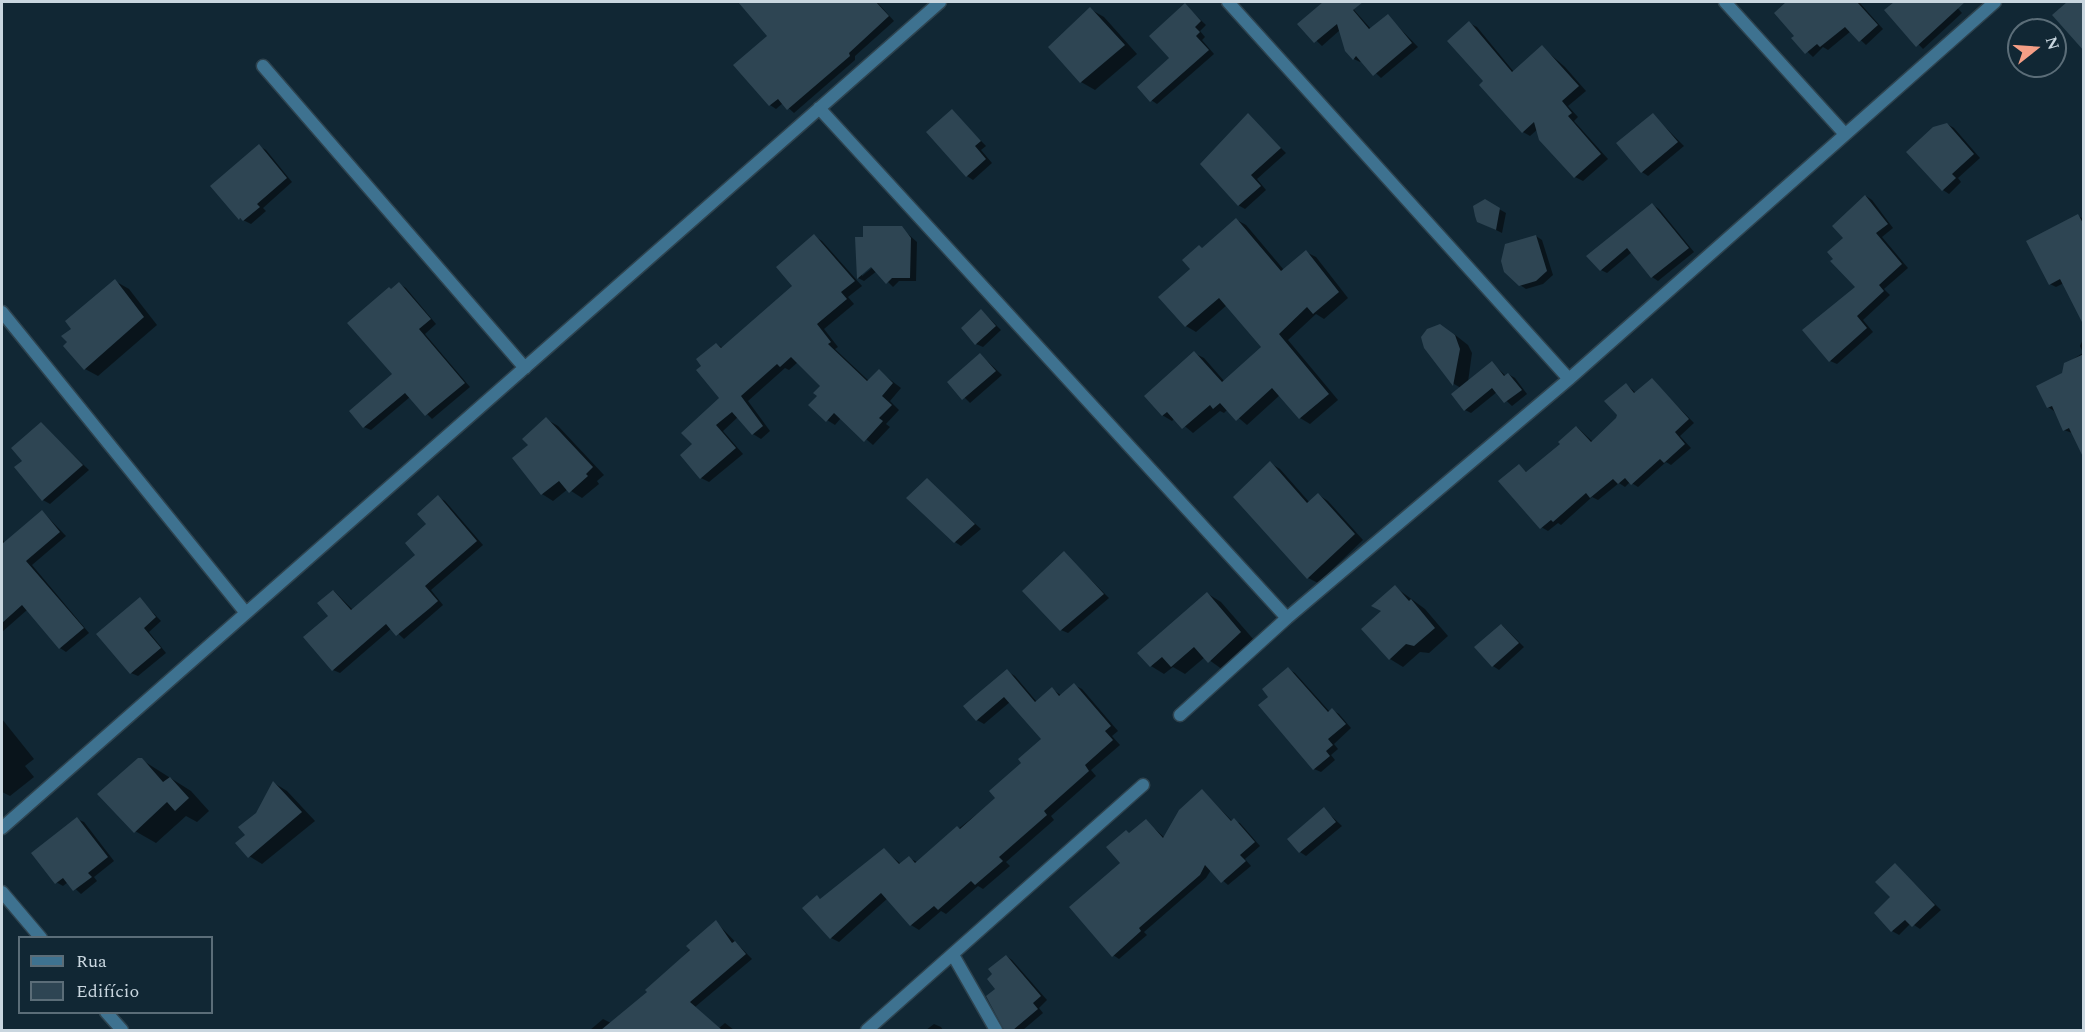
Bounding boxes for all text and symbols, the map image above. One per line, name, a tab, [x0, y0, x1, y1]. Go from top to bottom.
north arrow	[2007, 18, 2067, 78]
text: N	[2039, 34, 2066, 53]
legend	[18, 936, 213, 1014]
text: Rua	[76, 948, 107, 975]
text: Edifício	[76, 978, 139, 1005]

